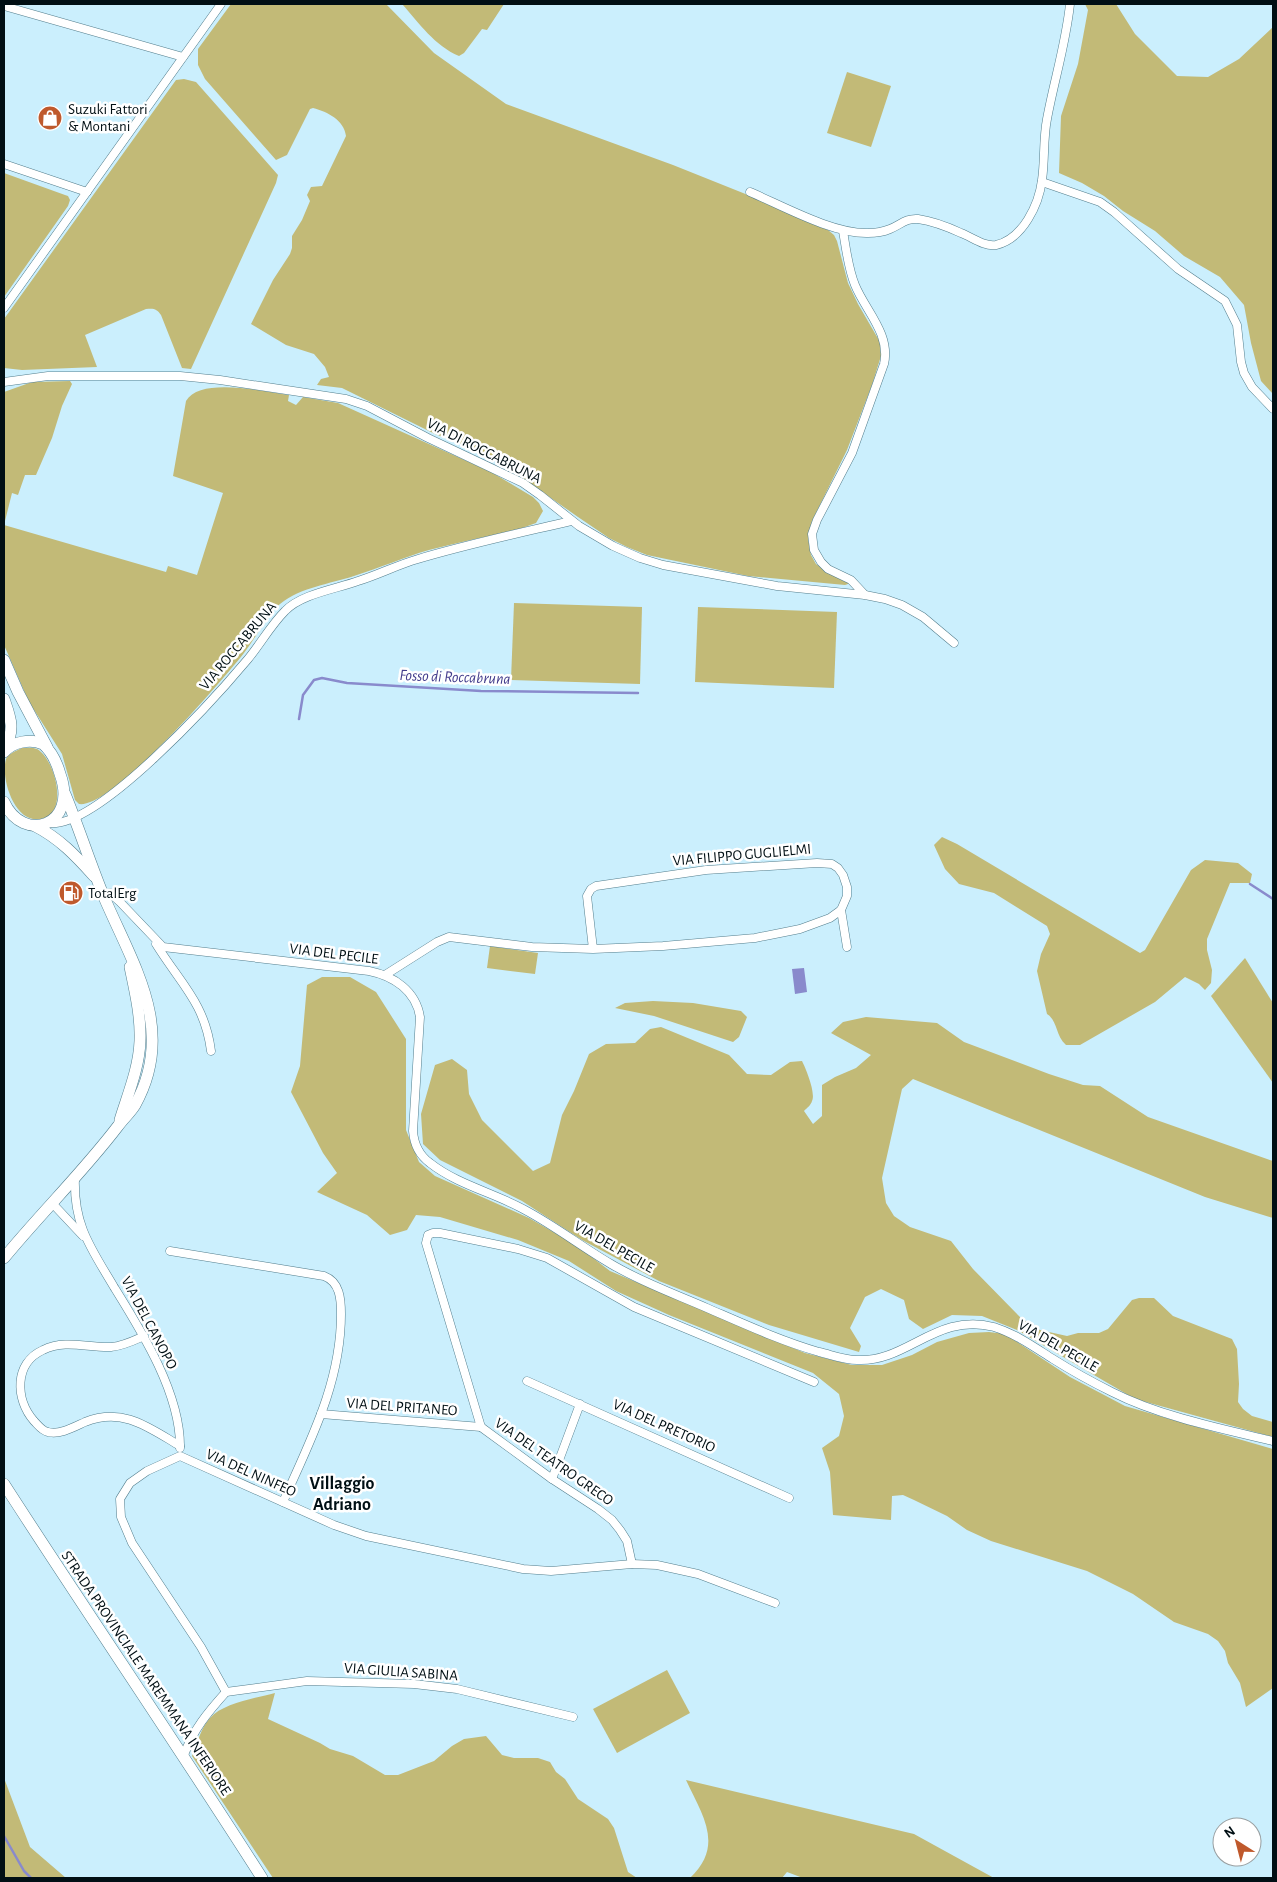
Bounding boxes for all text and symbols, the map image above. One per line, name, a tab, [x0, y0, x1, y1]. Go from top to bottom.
place label: Suzuki Fattori & Montani	[68, 102, 148, 134]
shop icon: Suzuki Fattori & Montani	[37, 105, 63, 131]
street label: VIA DI ROCCABRUNA	[424, 416, 544, 486]
street label: VIA ROCCABRUNA	[197, 599, 279, 693]
water label: Fosso di Roccabruna	[399, 667, 511, 687]
street label: VIA FILIPPO GUGLIELMI	[672, 841, 812, 869]
fuel station icon: TotalErg	[58, 880, 84, 906]
place label: TotalErg	[88, 886, 137, 901]
street label: VIA DEL PECILE	[289, 941, 379, 967]
street label: VIA DEL PECILE	[572, 1218, 656, 1276]
street label: VIA DEL CANOPO	[118, 1274, 180, 1372]
street label: VIA DEL PECILE	[1016, 1317, 1100, 1375]
street label: VIA DEL PRITANEO	[346, 1396, 458, 1418]
street label: VIA DEL PRETORIO	[610, 1397, 718, 1455]
street label: VIA DEL TEATRO GRECO	[492, 1415, 616, 1509]
street label: VIA DEL NINFEO	[204, 1446, 298, 1500]
district label: Villaggio Adriano	[310, 1475, 375, 1514]
street label: STRADA PROVINCIALE MAREMMANA INFERIORE	[58, 1548, 234, 1798]
street label: VIA GIULIA SABINA	[344, 1661, 459, 1683]
north arrow	[1212, 1817, 1262, 1867]
text: N	[1222, 1824, 1238, 1841]

